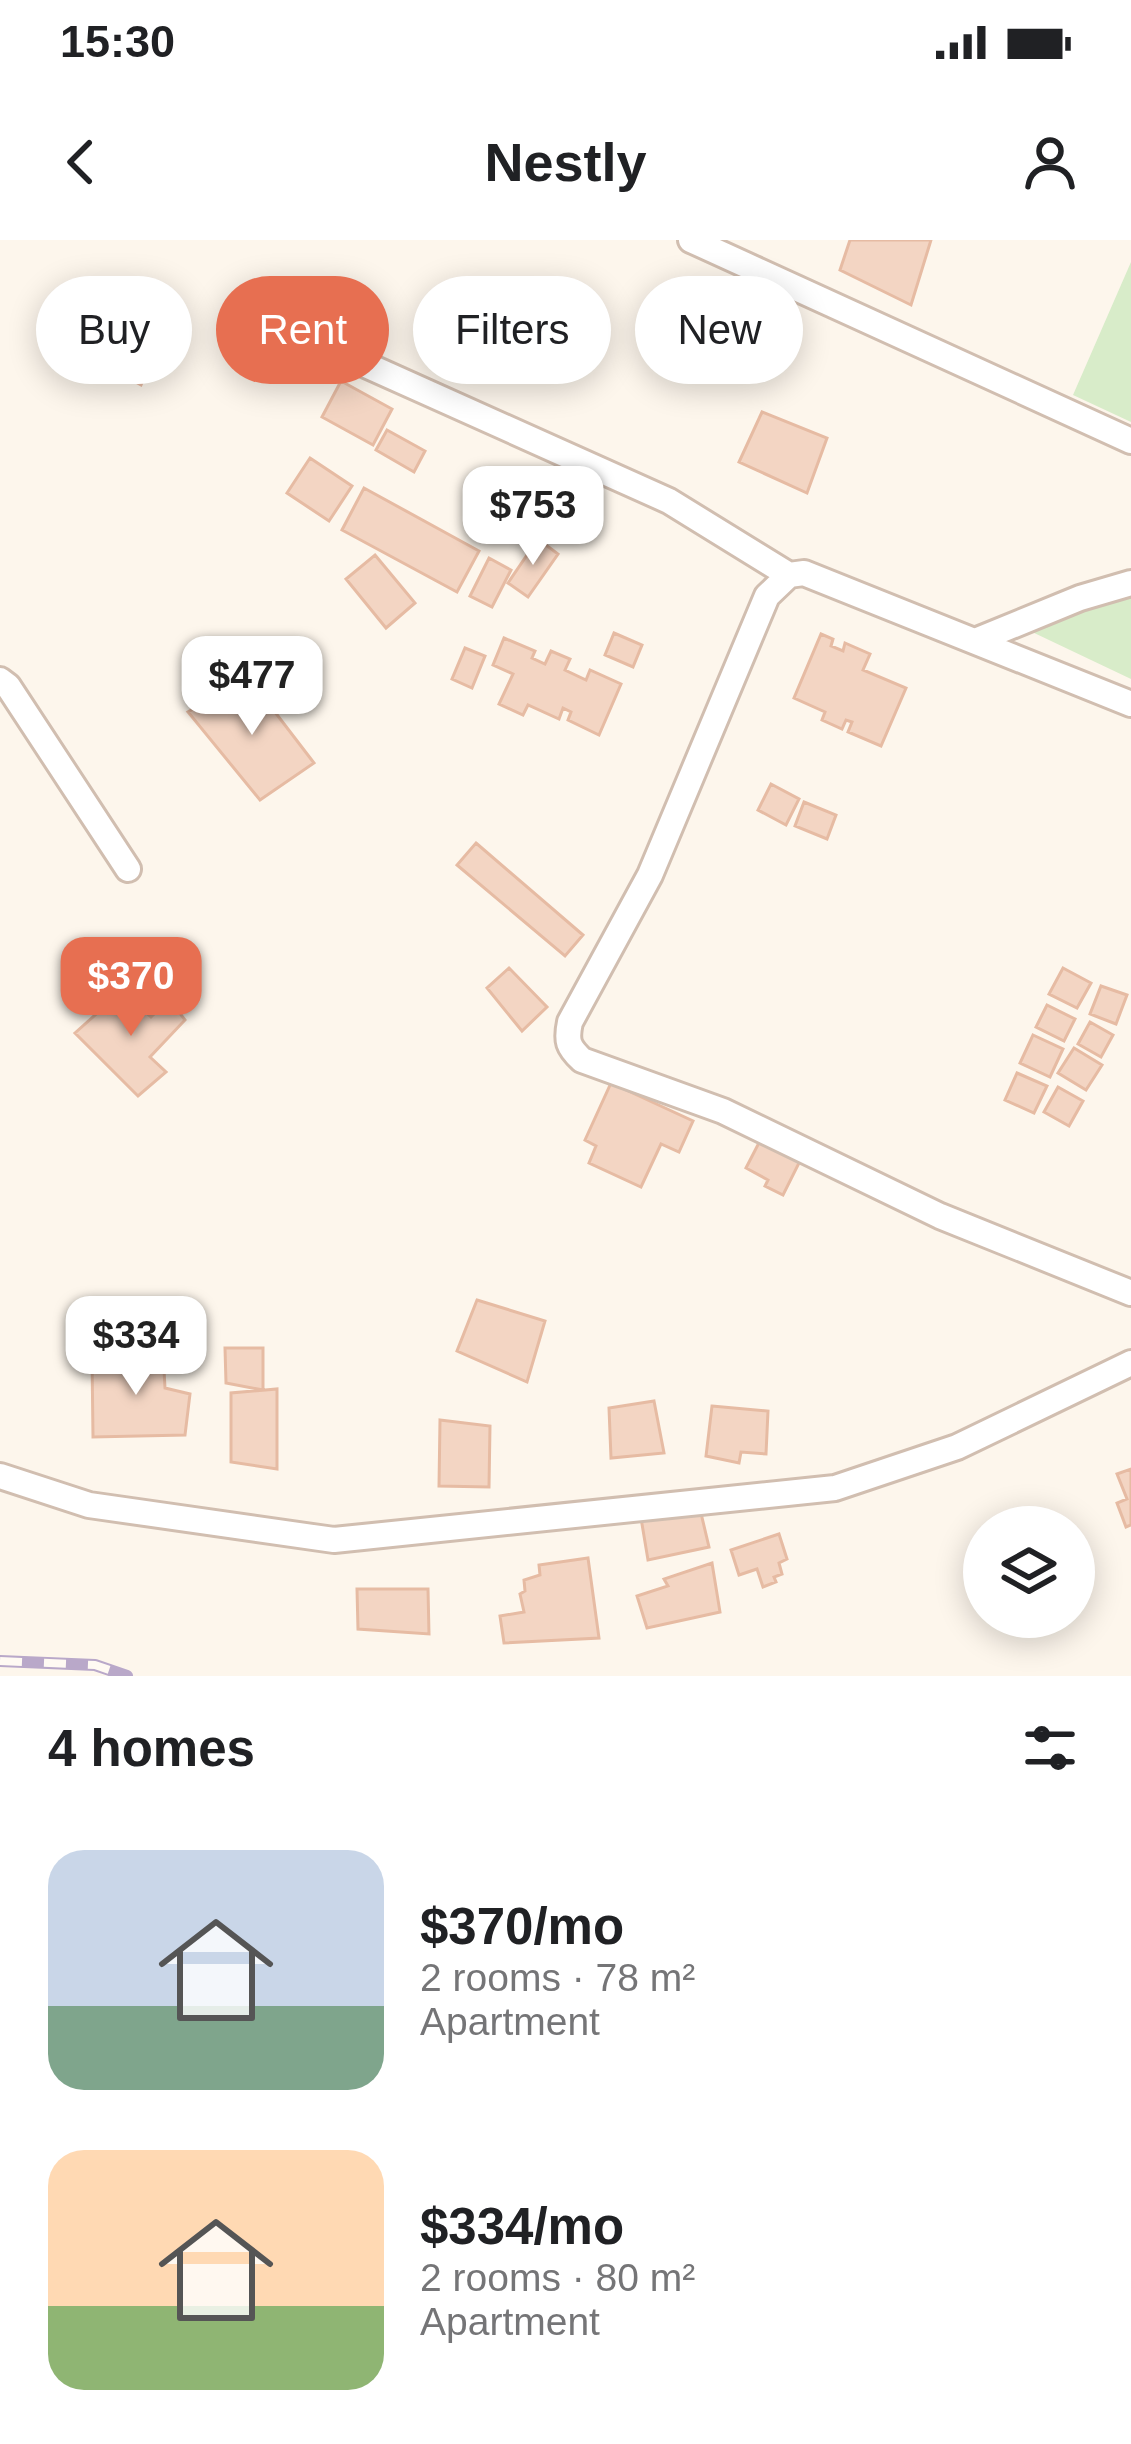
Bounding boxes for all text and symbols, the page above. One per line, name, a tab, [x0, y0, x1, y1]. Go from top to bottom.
text: 15:30	[60, 16, 175, 67]
icon: back	[48, 129, 114, 195]
icon: person	[1017, 129, 1083, 195]
text: Nestly	[484, 132, 647, 192]
chip: Buy	[36, 276, 192, 384]
chip: Rent	[216, 276, 389, 384]
chip: Filters	[413, 276, 611, 384]
chip: New	[635, 276, 803, 384]
pin: $753	[462, 466, 604, 568]
text: $753	[490, 483, 576, 526]
pin: $477	[181, 636, 323, 738]
text: $477	[209, 653, 295, 696]
pin: $370	[60, 937, 202, 1039]
text: $370	[88, 954, 174, 997]
pin: $334	[65, 1296, 207, 1398]
text: $334	[93, 1313, 179, 1356]
map controls	[963, 1506, 1095, 1638]
button: layers	[963, 1506, 1095, 1638]
icon: filters	[1017, 1715, 1083, 1781]
text: 4 homes	[48, 1720, 255, 1777]
icon: home	[144, 1898, 288, 2042]
text: $370/mo	[420, 1898, 624, 1955]
text: 2 rooms · 78 m²	[420, 1956, 695, 1999]
text: Apartment	[420, 2000, 600, 2043]
icon: home	[144, 2198, 288, 2342]
text: $334/mo	[420, 2198, 624, 2255]
text: 2 rooms · 80 m²	[420, 2256, 695, 2299]
text: Apartment	[420, 2300, 600, 2343]

